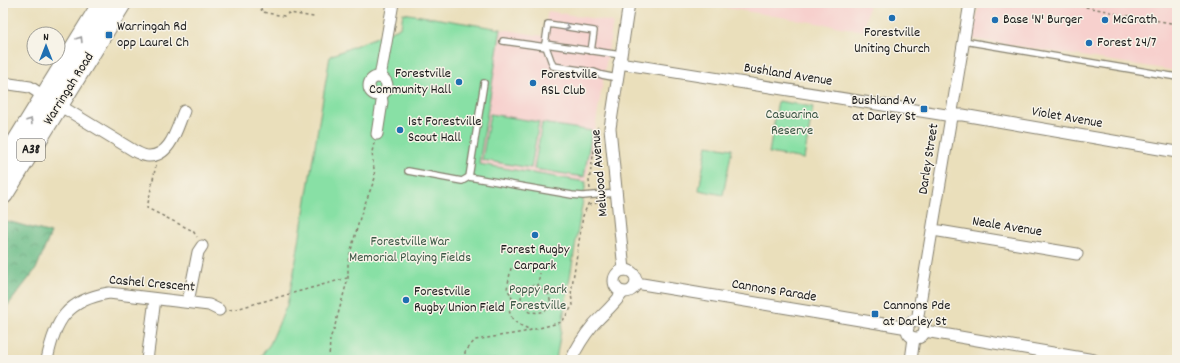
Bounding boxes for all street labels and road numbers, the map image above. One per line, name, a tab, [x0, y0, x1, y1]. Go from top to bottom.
street label: Warringah Road	[39, 49, 99, 129]
street label: Bushland Avenue	[742, 58, 834, 92]
street label: Violet Avenue	[1030, 102, 1104, 134]
street label: Darley Street	[914, 122, 944, 196]
street label: Melwood Avenue	[586, 129, 614, 217]
road number: A38	[17, 139, 45, 161]
street label: Neale Avenue	[971, 212, 1043, 242]
street label: Cashel Crescent	[108, 270, 196, 298]
street label: Cannons Parade	[730, 274, 818, 308]

